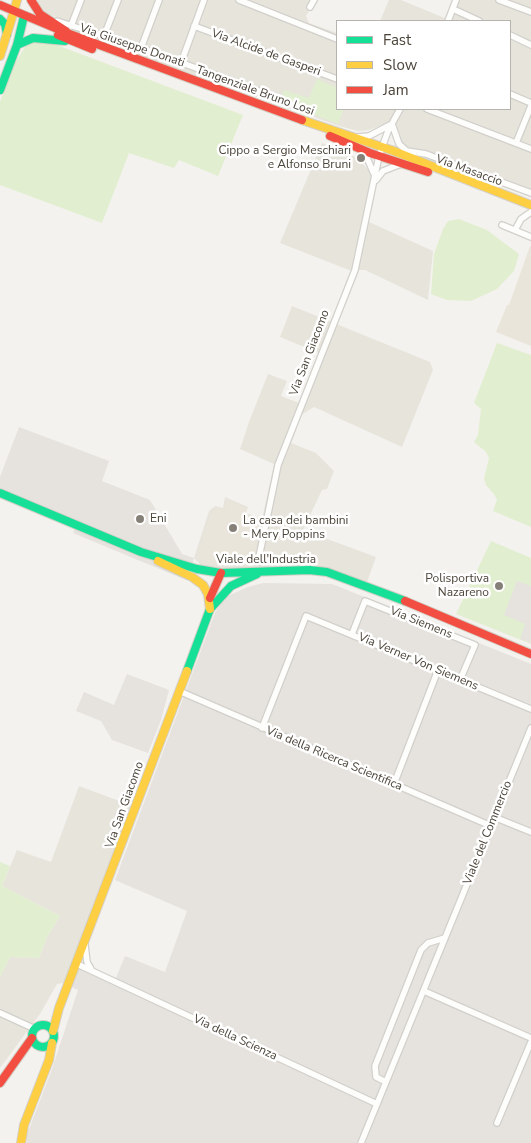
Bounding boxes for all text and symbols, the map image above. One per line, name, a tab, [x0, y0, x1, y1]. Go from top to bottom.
legend	[336, 20, 511, 110]
street label: Via Giuseppe Donati	[78, 21, 186, 71]
street label: Via Alcide de Gasperi	[209, 27, 323, 79]
text: Fast	[383, 30, 411, 50]
text: Slow	[383, 55, 417, 75]
street label: Tangenziale Bruno Losi	[194, 63, 316, 119]
text: Jam	[383, 80, 409, 100]
place label: Cippo a Sergio Meschiari e Alfonso Bruni	[218, 144, 351, 172]
marker: Cippo a Sergio Meschiari e Alfonso Bruni	[355, 152, 367, 164]
street label: Via Masaccio	[434, 152, 504, 190]
street label: Via San Giacomo	[287, 308, 333, 398]
place label: Eni	[150, 512, 167, 526]
marker: Eni	[134, 513, 146, 525]
place label: La casa dei bambini - Mery Poppins	[243, 514, 348, 542]
marker: La casa dei bambini - Mery Poppins	[227, 522, 239, 534]
street label: Viale dell'Industria	[216, 553, 316, 567]
place label: Polisportiva Nazareno	[425, 572, 489, 600]
marker: Polisportiva Nazareno	[493, 580, 505, 592]
street label: Via Siemens	[388, 604, 454, 642]
street label: Via Verner Von Siemens	[356, 630, 480, 694]
street label: Via della Ricerca Scientifica	[264, 724, 404, 794]
street label: Via San Giacomo	[103, 760, 147, 850]
street label: Viale del Commercio	[461, 779, 515, 887]
street label: Via della Scienza	[191, 1012, 279, 1064]

